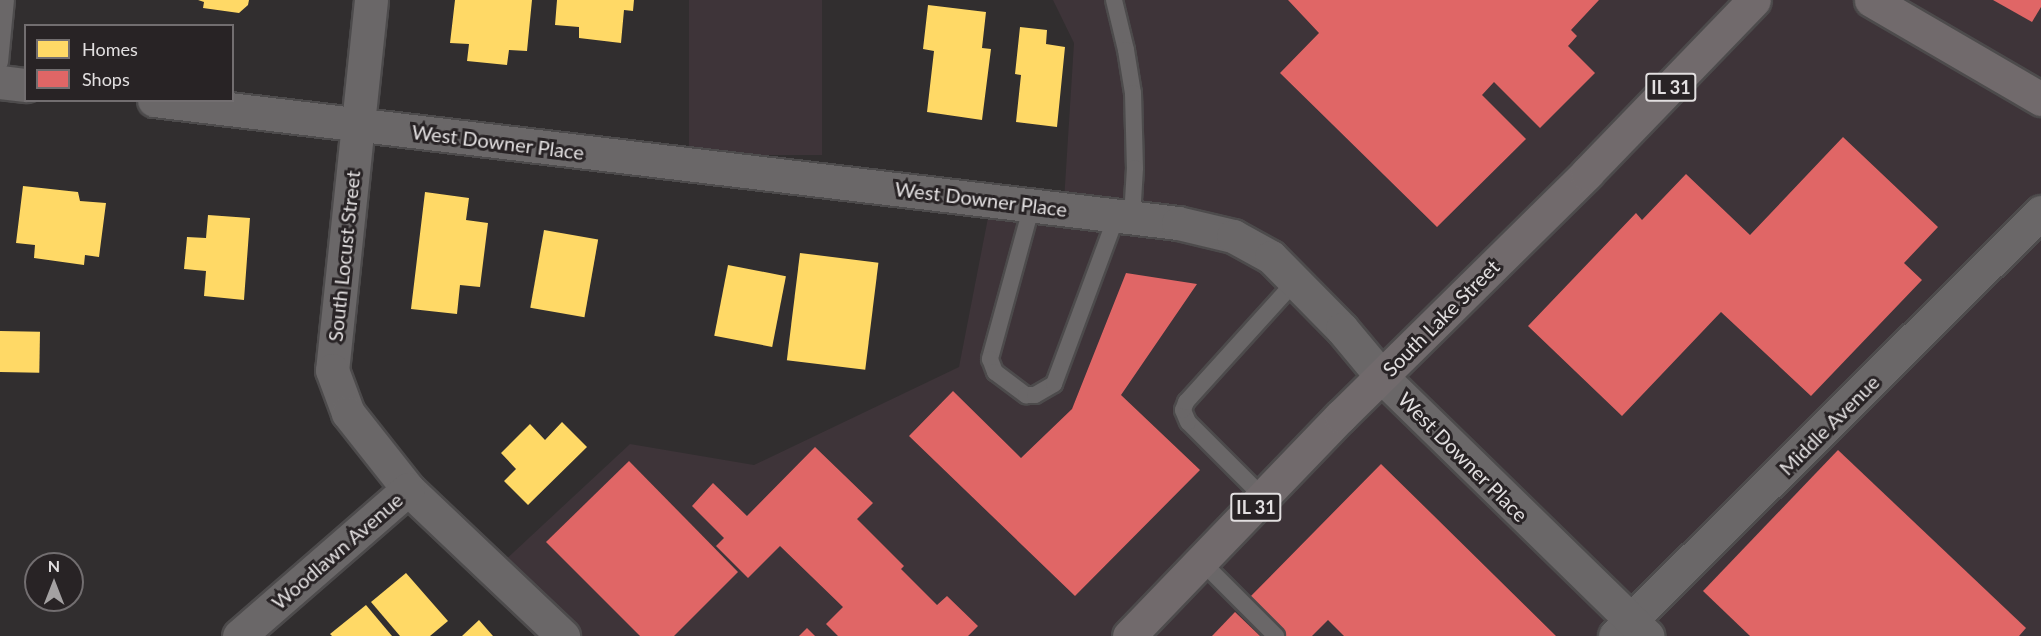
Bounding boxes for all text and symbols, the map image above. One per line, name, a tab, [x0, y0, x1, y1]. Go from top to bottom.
legend	[24, 24, 234, 102]
text: Homes	[82, 38, 138, 60]
text: Shops	[82, 68, 130, 90]
road number: IL 31	[1644, 72, 1698, 102]
street label: West Downer Place	[410, 120, 586, 164]
street label: South Locust Street	[323, 169, 365, 343]
street label: West Downer Place	[893, 177, 1069, 221]
street label: South Lake Street	[1378, 255, 1504, 381]
street label: Middle Avenue	[1774, 370, 1884, 480]
street label: West Downer Place	[1393, 387, 1533, 527]
street label: Woodlawn Avenue	[266, 487, 408, 615]
road number: IL 31	[1229, 492, 1283, 522]
north arrow	[24, 552, 84, 612]
text: N	[48, 556, 60, 575]

